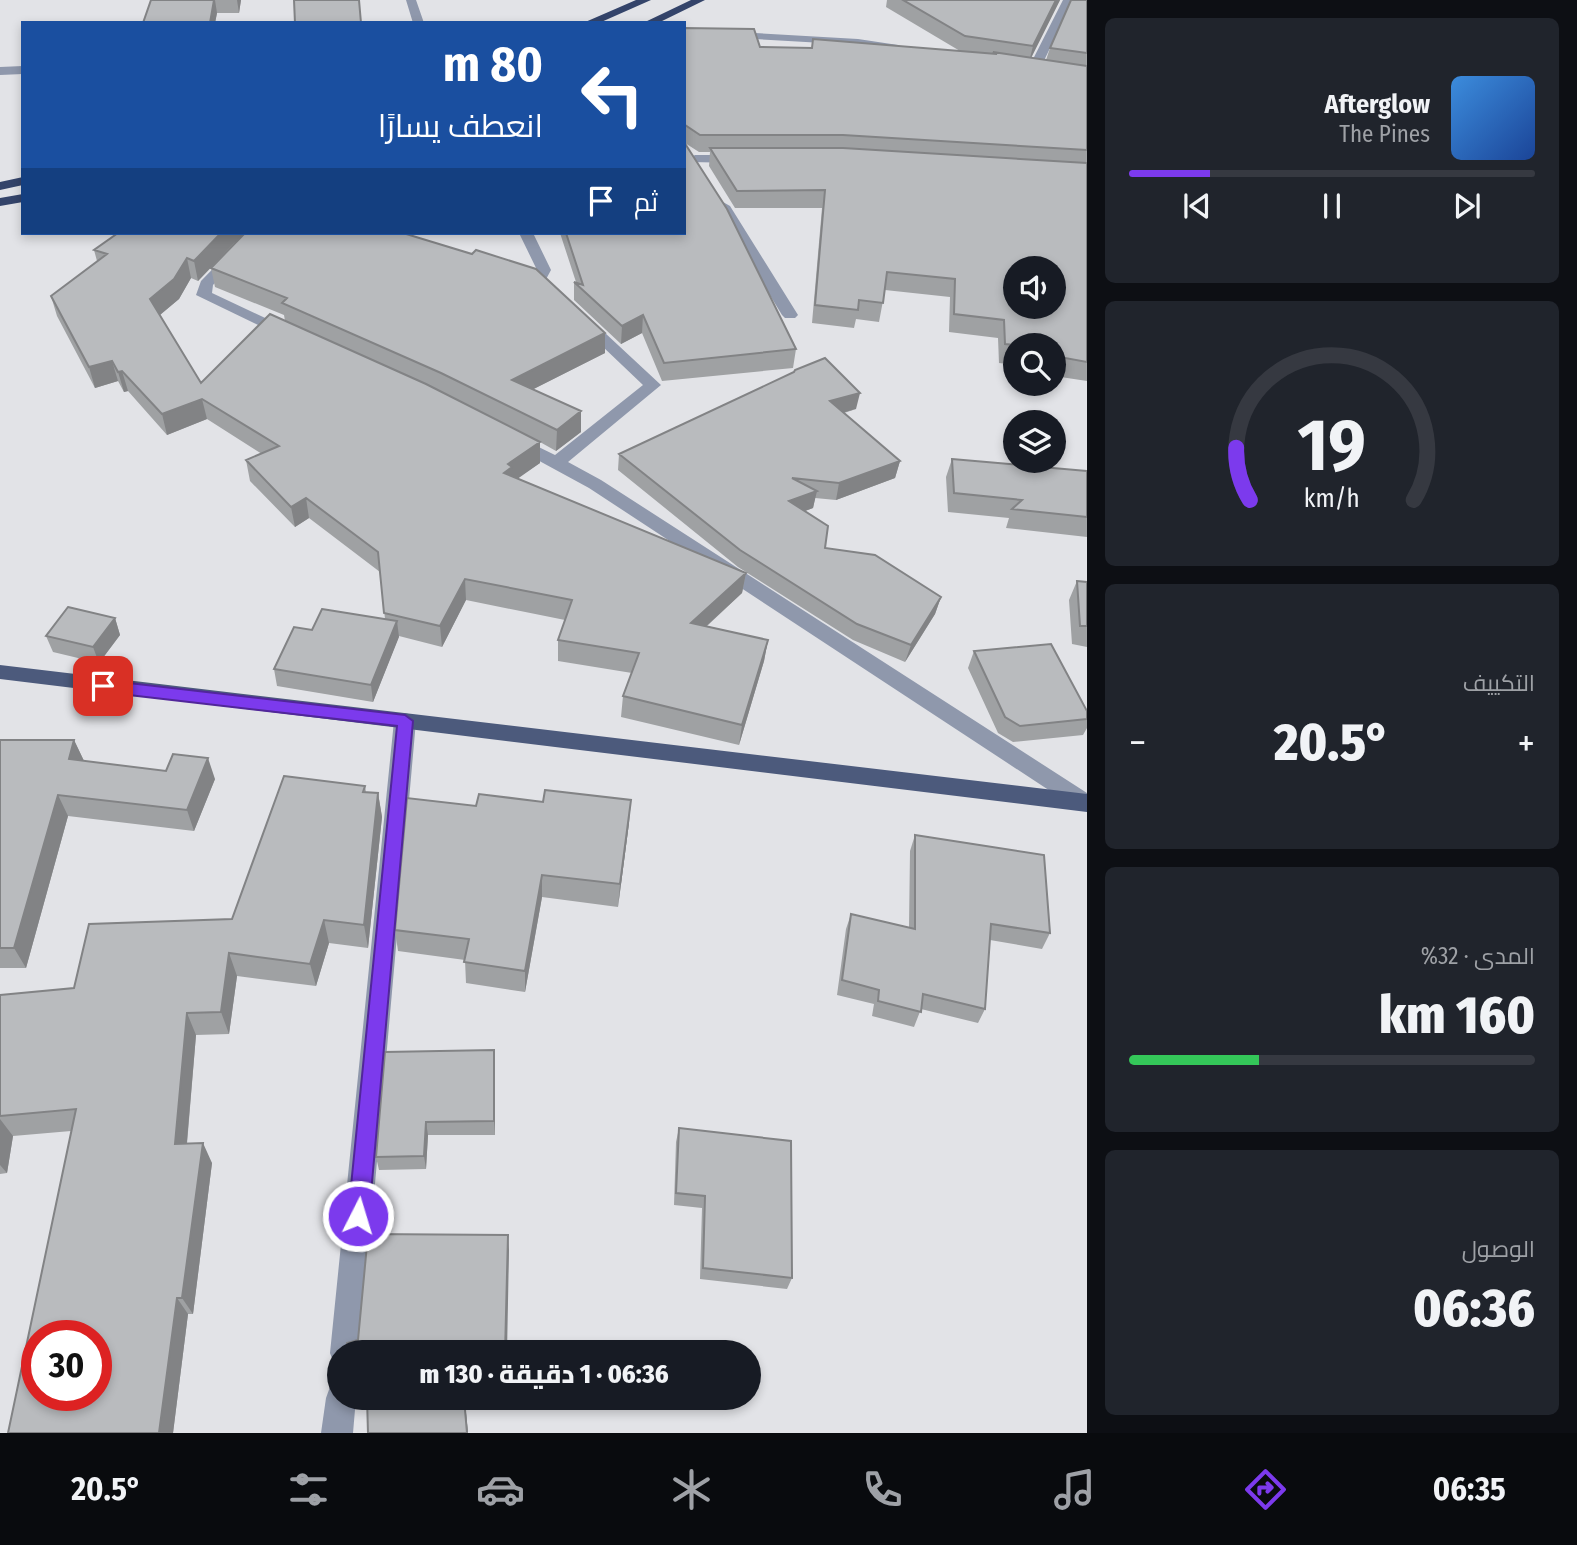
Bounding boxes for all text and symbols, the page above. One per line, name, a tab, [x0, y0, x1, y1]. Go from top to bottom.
text: 80 m	[443, 35, 543, 94]
icon: left	[567, 49, 658, 140]
text: Afterglow	[1325, 89, 1430, 120]
text: انعطف يسارًا	[378, 107, 543, 145]
text: The Pines	[1339, 120, 1430, 148]
icon: arrive	[582, 182, 620, 220]
text: ثم	[634, 187, 658, 218]
icon: previous	[1178, 187, 1216, 225]
icon: pause	[1313, 187, 1351, 225]
icon: next	[1448, 187, 1486, 225]
map controls	[1003, 256, 1066, 473]
button: sound	[1003, 256, 1066, 319]
button: search	[1003, 333, 1066, 396]
text: 19	[1298, 402, 1366, 489]
button: layers	[1003, 410, 1066, 473]
text: km/h	[1304, 483, 1360, 513]
pin	[73, 656, 133, 716]
icon: arrive	[84, 667, 122, 705]
text: التكييف	[1463, 669, 1535, 697]
text: 20.5°	[1274, 711, 1390, 774]
text: −	[1129, 720, 1146, 766]
text: +	[1518, 720, 1535, 766]
text: المدى · 32%	[1421, 942, 1535, 970]
text: 160 km	[1379, 984, 1535, 1047]
position arrow	[321, 1179, 395, 1253]
text: الوصول	[1462, 1235, 1535, 1263]
text: 06:36	[1413, 1277, 1535, 1340]
speed limit sign: 30	[21, 1320, 112, 1411]
text: 06:36 · 1 دقيقة · 130 m	[420, 1359, 668, 1390]
icon: filters	[284, 1465, 333, 1514]
icon: car	[476, 1465, 525, 1514]
icon: climate	[667, 1465, 716, 1514]
icon: phone	[858, 1465, 907, 1514]
icon: music	[1050, 1465, 1099, 1514]
icon: directions	[1241, 1465, 1290, 1514]
text: 20.5°	[71, 1470, 142, 1508]
text: 06:35	[1433, 1470, 1506, 1508]

